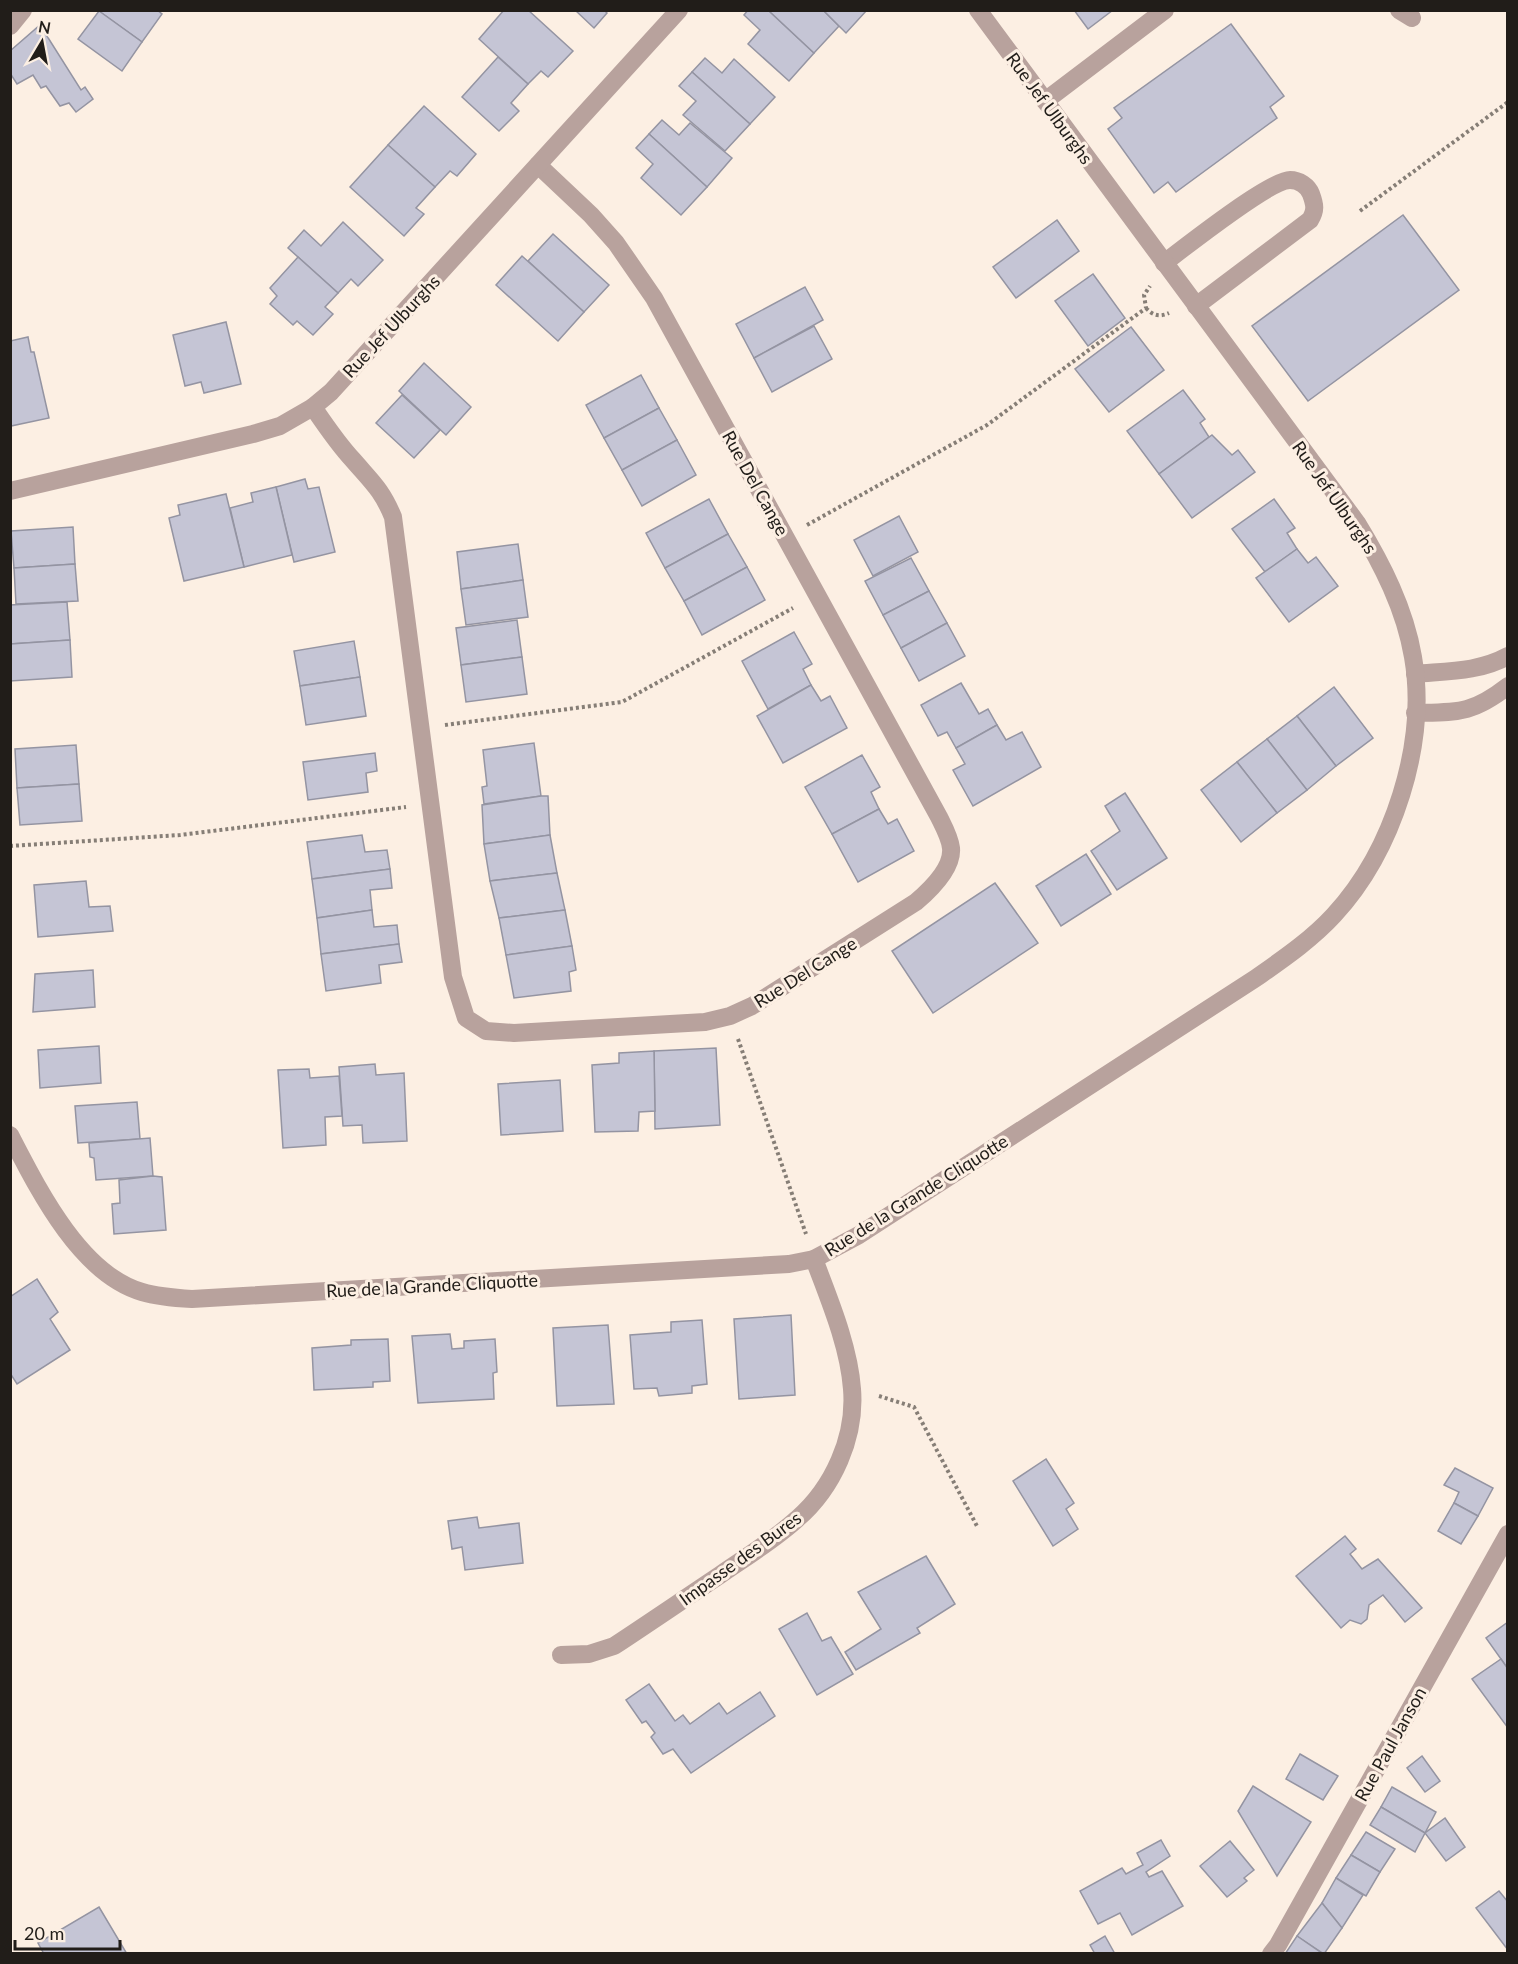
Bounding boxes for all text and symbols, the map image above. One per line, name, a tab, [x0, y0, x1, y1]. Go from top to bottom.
north arrow	[12, 12, 72, 72]
text: N	[37, 16, 52, 37]
street label: Rue Jef Ulburghs	[1002, 48, 1098, 168]
street label: Rue Jef Ulburghs	[338, 270, 444, 382]
street label: Rue Del Cange	[718, 427, 794, 539]
street label: Rue Jef Ulburghs	[1288, 436, 1382, 558]
street label: Rue Del Cange	[750, 932, 860, 1012]
street label: Rue de la Grande Cliquotte	[820, 1129, 1012, 1261]
street label: Rue de la Grande Cliquotte	[325, 1268, 539, 1302]
street label: Impasse des Bures	[675, 1506, 805, 1610]
street label: Rue Paul Janson	[1350, 1683, 1430, 1805]
scale bar	[15, 1913, 120, 1951]
text: 20 m	[24, 1922, 64, 1944]

